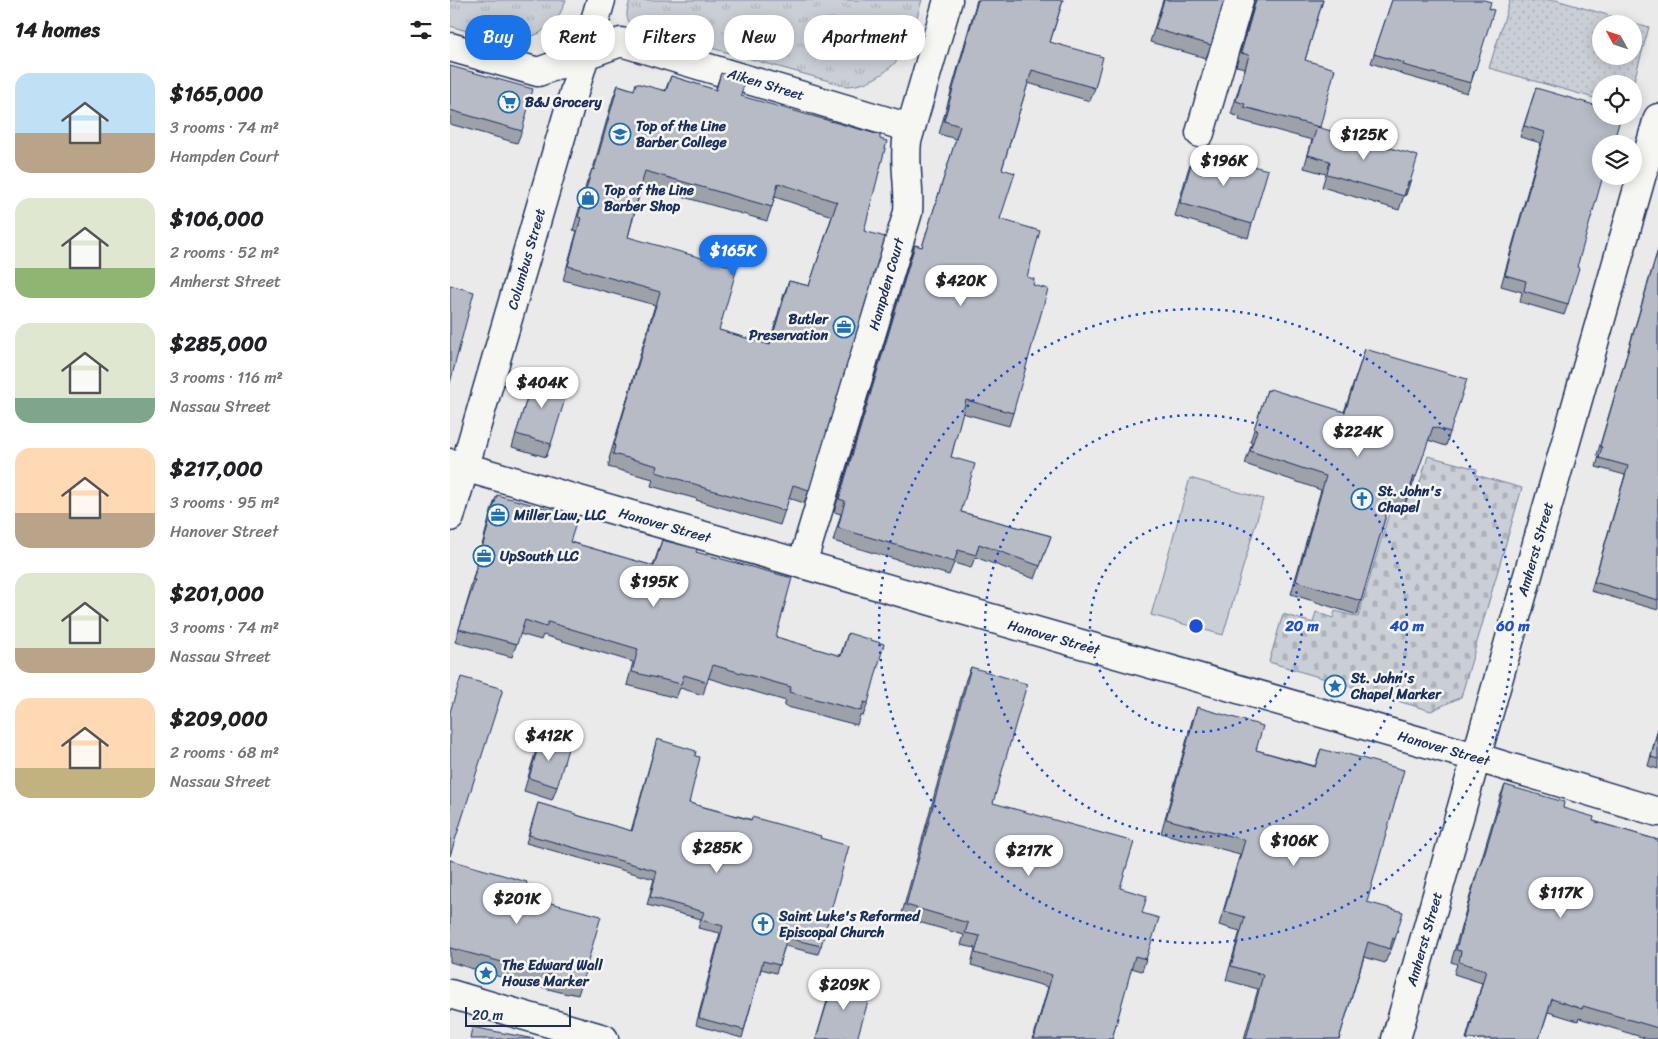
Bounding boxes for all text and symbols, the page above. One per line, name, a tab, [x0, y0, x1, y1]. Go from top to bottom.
text: 14 homes	[15, 11, 100, 49]
chip: Buy	[465, 15, 531, 60]
chip: Rent	[541, 15, 615, 60]
chip: Filters	[625, 15, 714, 60]
chip: New	[724, 15, 794, 60]
chip: Apartment	[804, 15, 925, 60]
north arrow	[1592, 15, 1642, 65]
map controls	[1592, 15, 1642, 185]
icon: filters	[407, 16, 435, 44]
street label: Aiken Street	[723, 61, 807, 108]
text: $165,000	[170, 75, 263, 113]
button: locate	[1592, 75, 1642, 125]
supermarket icon: B&J Grocery	[497, 90, 521, 114]
place label: B&J Grocery	[525, 90, 602, 115]
icon: home	[55, 93, 115, 153]
text: 3 rooms · 74 m²	[170, 113, 279, 142]
place label: Top of the Line Barber College	[636, 114, 728, 155]
pin: $125K	[1329, 119, 1399, 161]
text: $125K	[1341, 120, 1387, 149]
school or university icon: Top of the Line Barber College	[608, 122, 632, 146]
button: layers	[1592, 135, 1642, 185]
text: Hampden Court	[170, 142, 279, 171]
pin: $196K	[1189, 144, 1259, 187]
text: $196K	[1201, 146, 1247, 175]
place label: Top of the Line Barber Shop	[604, 178, 695, 219]
shop icon: Top of the Line Barber Shop	[576, 186, 600, 210]
text: $106,000	[170, 200, 264, 238]
street label: Columbus Street	[500, 206, 553, 313]
icon: home	[55, 218, 115, 278]
pin: $165K	[698, 234, 768, 277]
street label: Hampden Court	[861, 234, 912, 333]
text: $165K	[710, 236, 756, 265]
text: 2 rooms · 52 m²	[170, 238, 279, 267]
pin: $420K	[926, 264, 996, 307]
text: $420K	[936, 266, 986, 295]
text: Amherst Street	[170, 267, 281, 296]
place label: Butler Preservation	[749, 307, 829, 348]
office icon: Butler Preservation	[832, 315, 856, 339]
text: $285,000	[170, 325, 267, 363]
icon: home	[55, 343, 115, 403]
text: 3 rooms · 116 m²	[170, 363, 283, 392]
pin: $404K	[507, 366, 577, 409]
text: $404K	[517, 368, 567, 397]
text: Nassau Street	[170, 392, 271, 421]
pin: $224K	[1323, 416, 1393, 458]
text: $224K	[1334, 417, 1382, 446]
text: $217,000	[170, 450, 263, 488]
icon: home	[55, 468, 115, 528]
place label: St. John's Chapel	[1377, 479, 1442, 520]
church icon: St. John's Chapel	[1350, 487, 1374, 511]
text: 3 rooms · 95 m²	[170, 488, 280, 517]
street label: Amherst Street	[1510, 499, 1561, 600]
street label: Hanover Street	[616, 500, 715, 551]
office icon: Miller Law, LLC	[486, 503, 510, 527]
place label: Miller Law, LLC	[513, 503, 606, 528]
text: Hanover Street	[170, 517, 278, 546]
office icon: UpSouth LLC	[472, 544, 496, 568]
place label: UpSouth LLC	[500, 544, 579, 569]
pin: $195K	[619, 566, 689, 608]
text: $195K	[631, 567, 677, 596]
text: $201,000	[170, 575, 264, 613]
icon: home	[55, 593, 115, 653]
street label: Hanover Street	[1005, 612, 1104, 663]
text: 3 rooms · 74 m²	[170, 613, 279, 642]
text: 20 m	[1284, 613, 1319, 639]
text: 40 m	[1389, 613, 1425, 639]
text: 60 m	[1495, 613, 1530, 639]
centre of rings	[1187, 617, 1205, 635]
text: Nassau Street	[170, 642, 271, 671]
place label: St. John's Chapel Marker	[1350, 666, 1442, 707]
place icon: St. John's Chapel Marker	[1323, 674, 1347, 698]
text: $209,000	[170, 700, 268, 738]
icon: home	[55, 718, 115, 778]
pin: $412K	[514, 720, 584, 762]
text: $412K	[526, 721, 572, 750]
street label: Hanover Street	[1395, 723, 1494, 774]
text: 2 rooms · 68 m²	[170, 738, 279, 767]
text: Nassau Street	[170, 767, 271, 796]
pin: $106K	[1259, 824, 1329, 867]
text: $106K	[1271, 826, 1317, 855]
pin: $285K	[682, 832, 752, 874]
text: $285K	[692, 833, 742, 862]
pin: $217K	[994, 834, 1064, 877]
text: $217K	[1006, 836, 1052, 865]
pin: $117K	[1526, 876, 1596, 919]
text: $117K	[1539, 878, 1583, 907]
pin: $201K	[482, 882, 552, 925]
text: $201K	[494, 884, 540, 913]
street label: Amherst Street	[1399, 889, 1450, 990]
place label: Saint Luke's Reformed Episcopal Church	[778, 904, 921, 945]
church icon: Saint Luke's Reformed Episcopal Church	[751, 912, 775, 936]
place label: The Edward Wall House Marker	[501, 953, 603, 994]
place icon: The Edward Wall House Marker	[474, 961, 498, 985]
pin: $209K	[809, 968, 879, 1011]
text: $209K	[819, 970, 869, 999]
text: 20 m	[472, 1003, 503, 1028]
scale bar	[465, 1004, 571, 1027]

